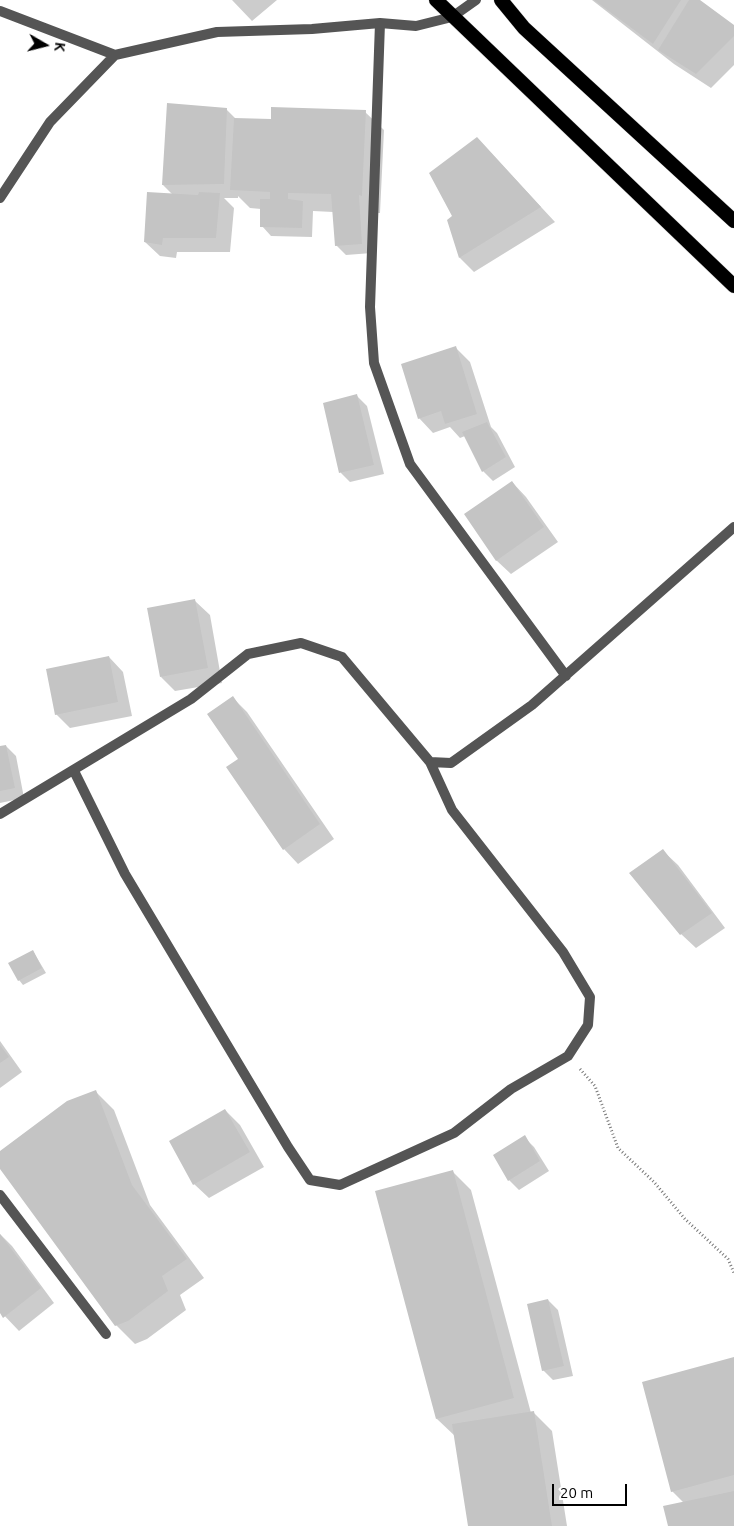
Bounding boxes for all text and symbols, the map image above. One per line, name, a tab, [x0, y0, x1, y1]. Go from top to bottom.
north arrow	[20, 20, 70, 70]
text: K	[51, 41, 68, 53]
scale bar	[554, 1474, 629, 1506]
text: 20 m	[560, 1484, 593, 1501]

